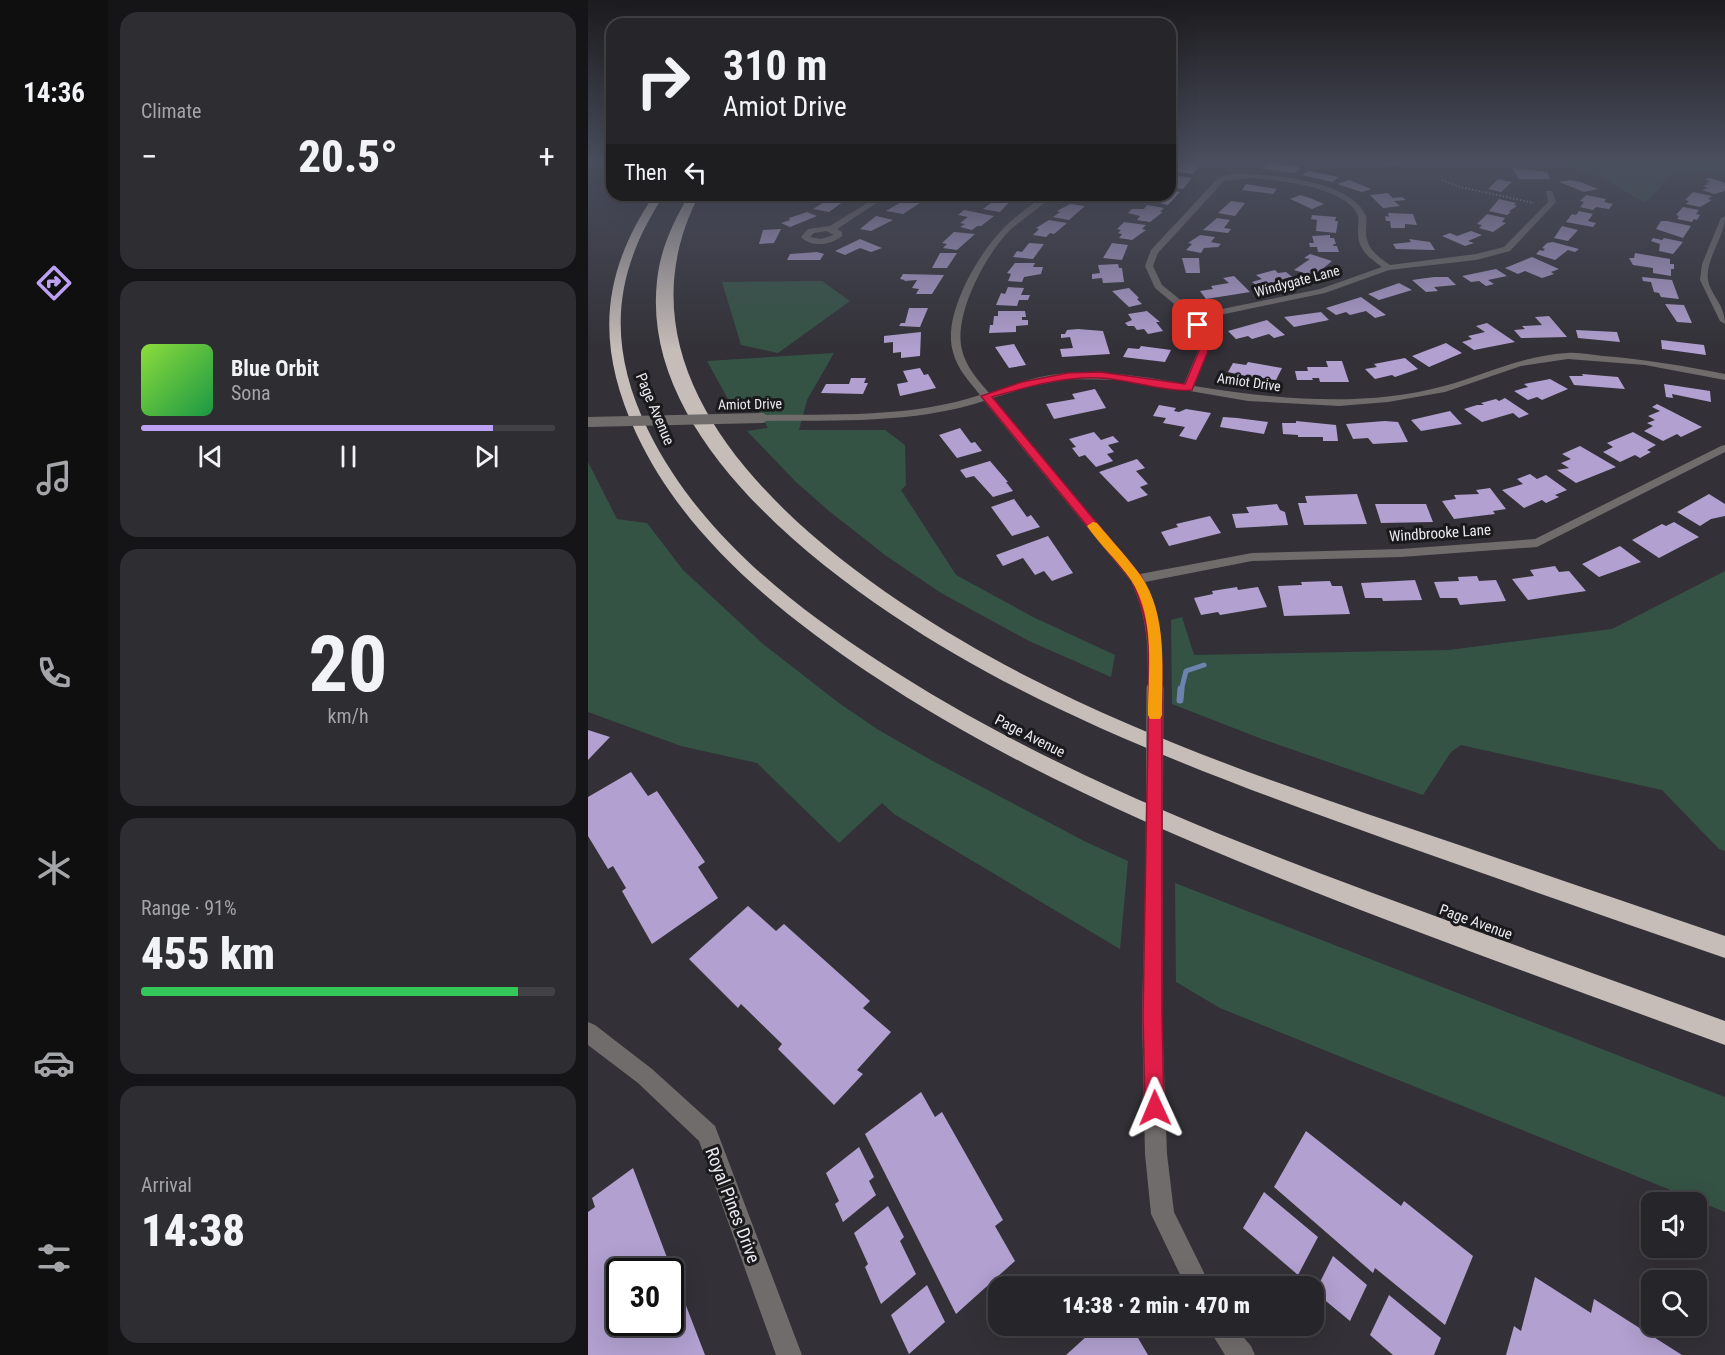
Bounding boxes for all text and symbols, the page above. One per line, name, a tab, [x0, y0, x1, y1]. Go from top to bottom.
text: 310 m	[723, 41, 828, 90]
icon: right	[624, 42, 702, 120]
text: 14:36	[23, 77, 85, 109]
text: Amiot Drive	[723, 91, 847, 123]
text: Climate	[141, 99, 201, 123]
text: 20.5°	[298, 130, 398, 183]
text: −	[141, 137, 158, 176]
text: +	[539, 137, 555, 176]
icon: left	[679, 156, 712, 189]
text: Then	[624, 160, 667, 185]
icon: directions	[33, 262, 75, 304]
street label: Windygate Lane	[1253, 262, 1342, 300]
pin	[1172, 299, 1223, 350]
icon: arrive	[1181, 308, 1214, 341]
text: Blue Orbit	[231, 356, 319, 381]
street label: Page Avenue	[632, 370, 678, 448]
street label: Amiot Drive	[1216, 370, 1282, 394]
text: Sona	[231, 381, 271, 405]
street label: Amiot Drive	[718, 395, 783, 413]
icon: previous	[194, 440, 227, 473]
icon: pause	[332, 440, 365, 473]
icon: next	[470, 440, 503, 473]
icon: music	[33, 457, 75, 499]
street label: Windbrooke Lane	[1388, 520, 1492, 546]
text: 20	[309, 619, 387, 710]
icon: phone	[33, 652, 75, 694]
text: km/h	[327, 704, 369, 728]
street label: Page Avenue	[992, 711, 1068, 761]
icon: climate	[33, 847, 75, 889]
text: Range · 91%	[141, 896, 237, 920]
street label: Page Avenue	[1437, 900, 1515, 944]
text: 455 km	[141, 927, 275, 980]
icon: car	[33, 1042, 75, 1084]
position arrow	[1123, 1076, 1187, 1140]
street label: Royal Pines Drive	[701, 1144, 765, 1266]
text: Arrival	[141, 1173, 192, 1197]
map controls	[1641, 1192, 1707, 1336]
button: sound	[1641, 1192, 1707, 1258]
text: 14:38	[141, 1204, 245, 1257]
icon: filters	[33, 1237, 75, 1279]
speed limit sign: 30	[606, 1258, 684, 1336]
button: search	[1641, 1270, 1707, 1336]
text: 14:38 · 2 min · 470 m	[1062, 1293, 1250, 1318]

